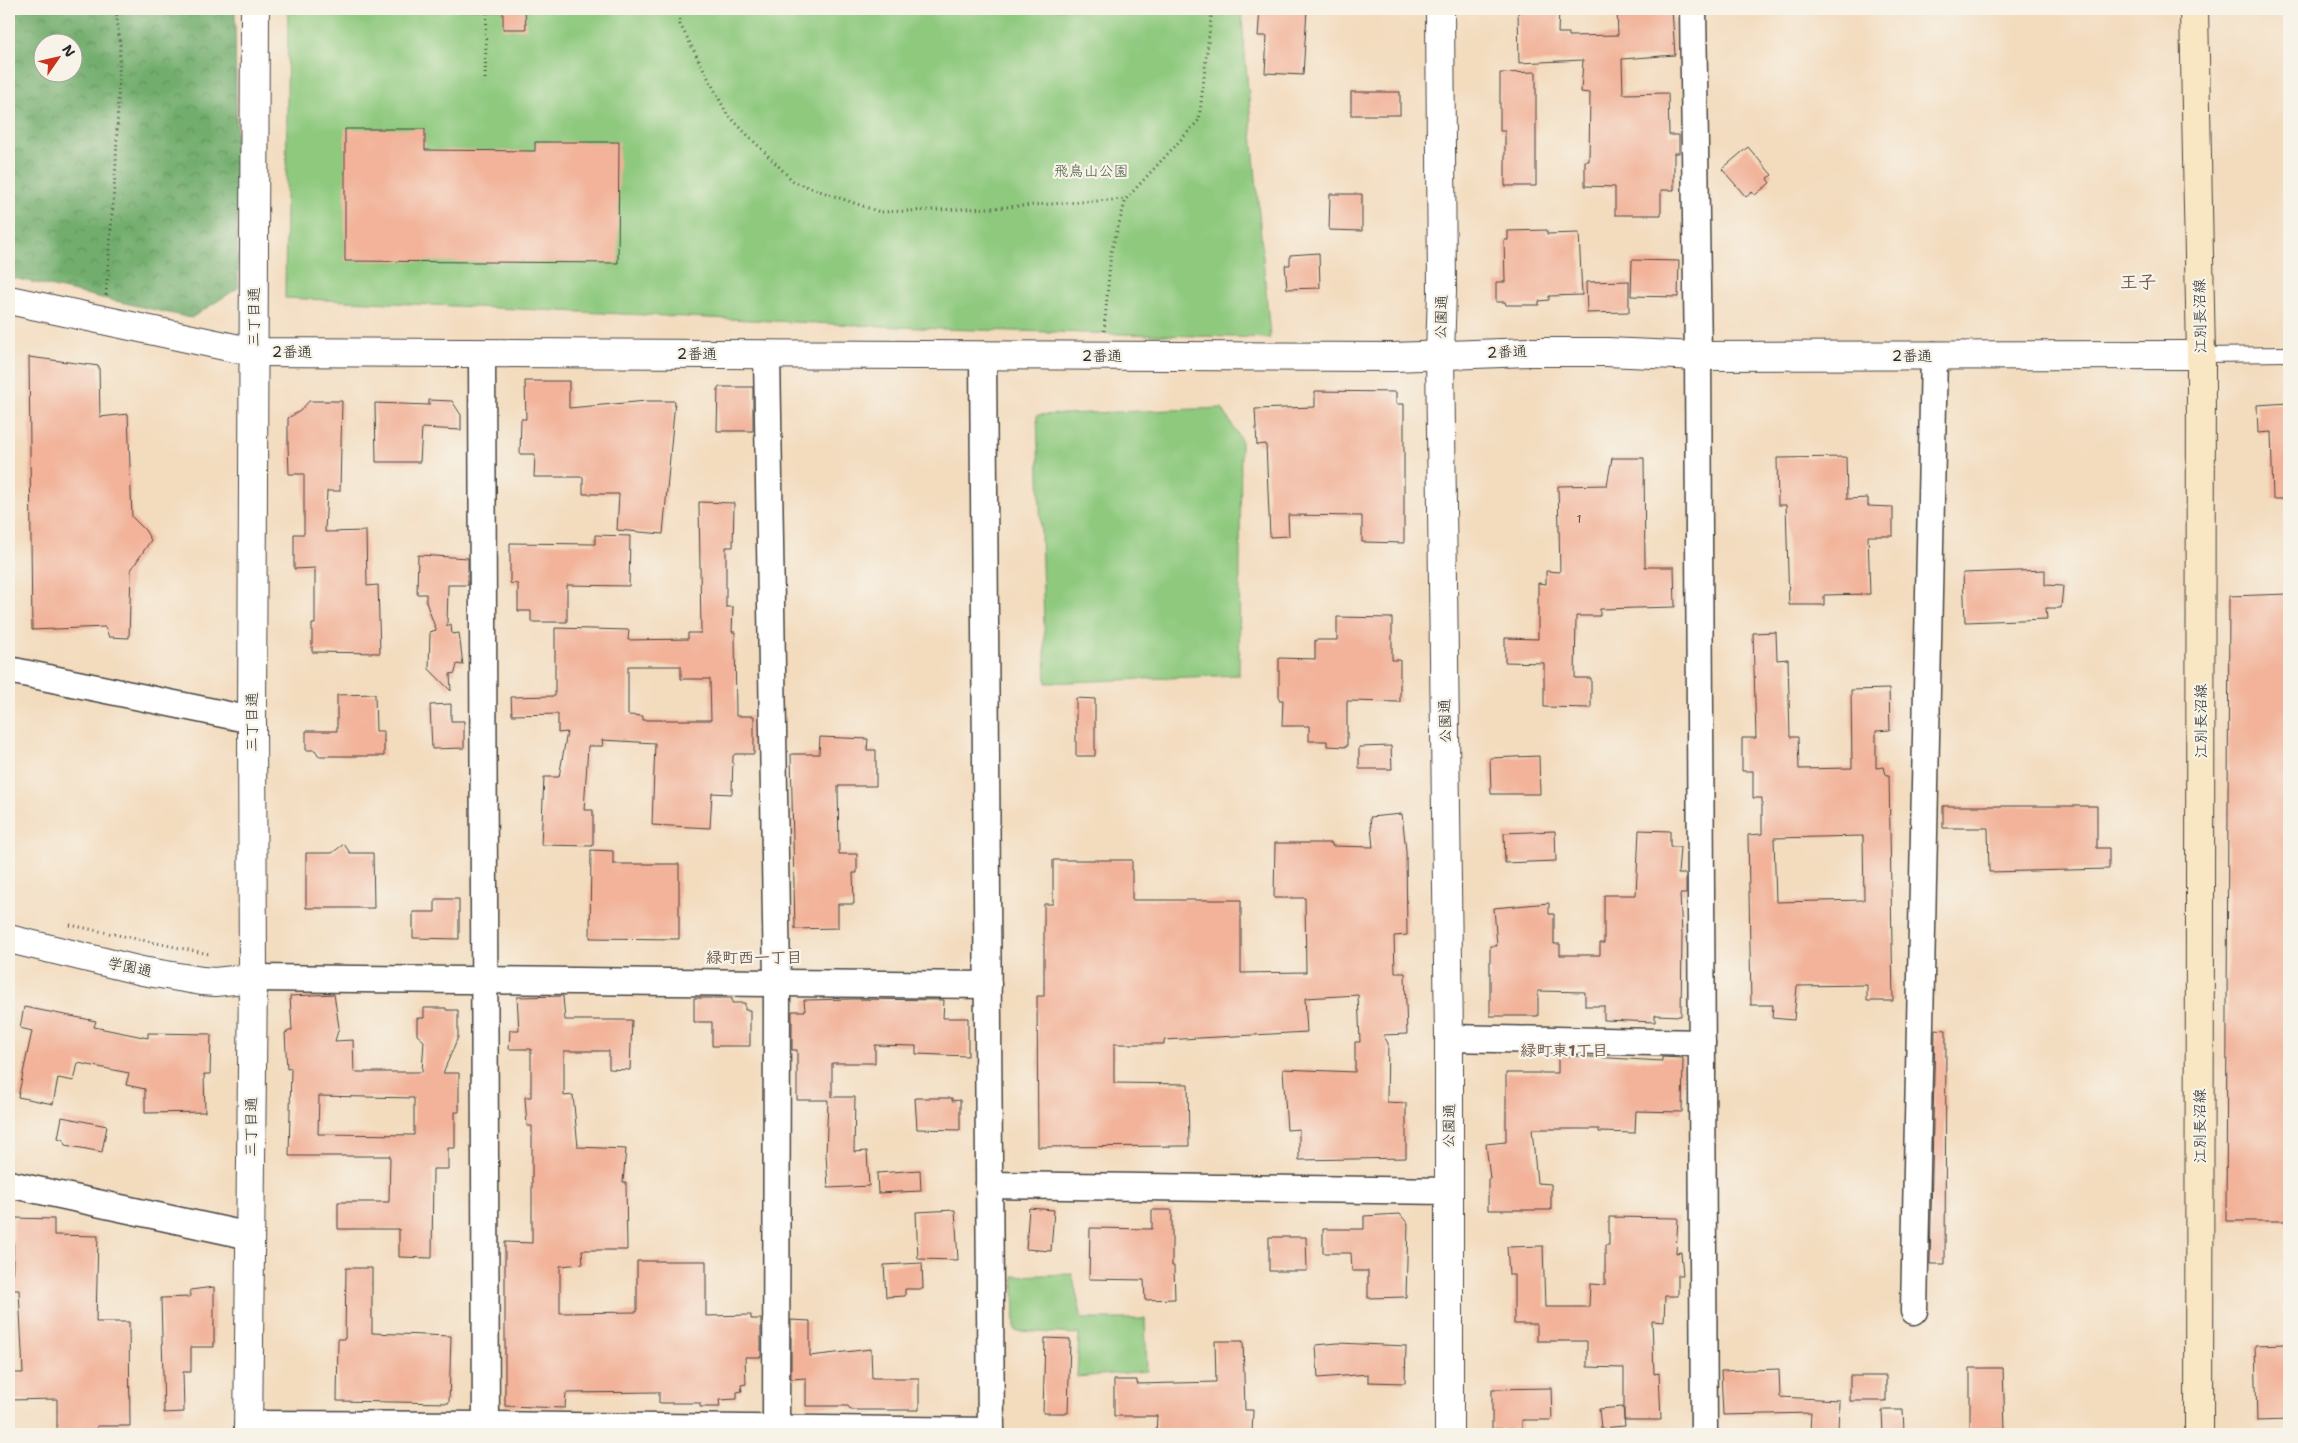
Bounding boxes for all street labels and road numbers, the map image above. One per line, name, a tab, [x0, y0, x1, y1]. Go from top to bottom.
street label: 江別長沼線	[2189, 278, 2211, 354]
street label: 三丁目通	[244, 287, 264, 347]
street label: 公園通	[1430, 294, 1452, 340]
street label: 2番通	[1486, 341, 1528, 363]
street label: 2番通	[272, 342, 312, 362]
street label: 2番通	[677, 344, 717, 364]
street label: 2番通	[1082, 346, 1122, 366]
street label: 2番通	[1892, 346, 1932, 366]
street label: 江別長沼線	[2191, 683, 2211, 759]
street label: 三丁目通	[242, 692, 262, 752]
street label: 公園通	[1435, 698, 1455, 744]
street label: 学園通	[106, 953, 154, 981]
street label: 江別長沼線	[2190, 1088, 2210, 1164]
street label: 三丁目通	[240, 1097, 262, 1157]
street label: 公園通	[1439, 1103, 1459, 1149]

